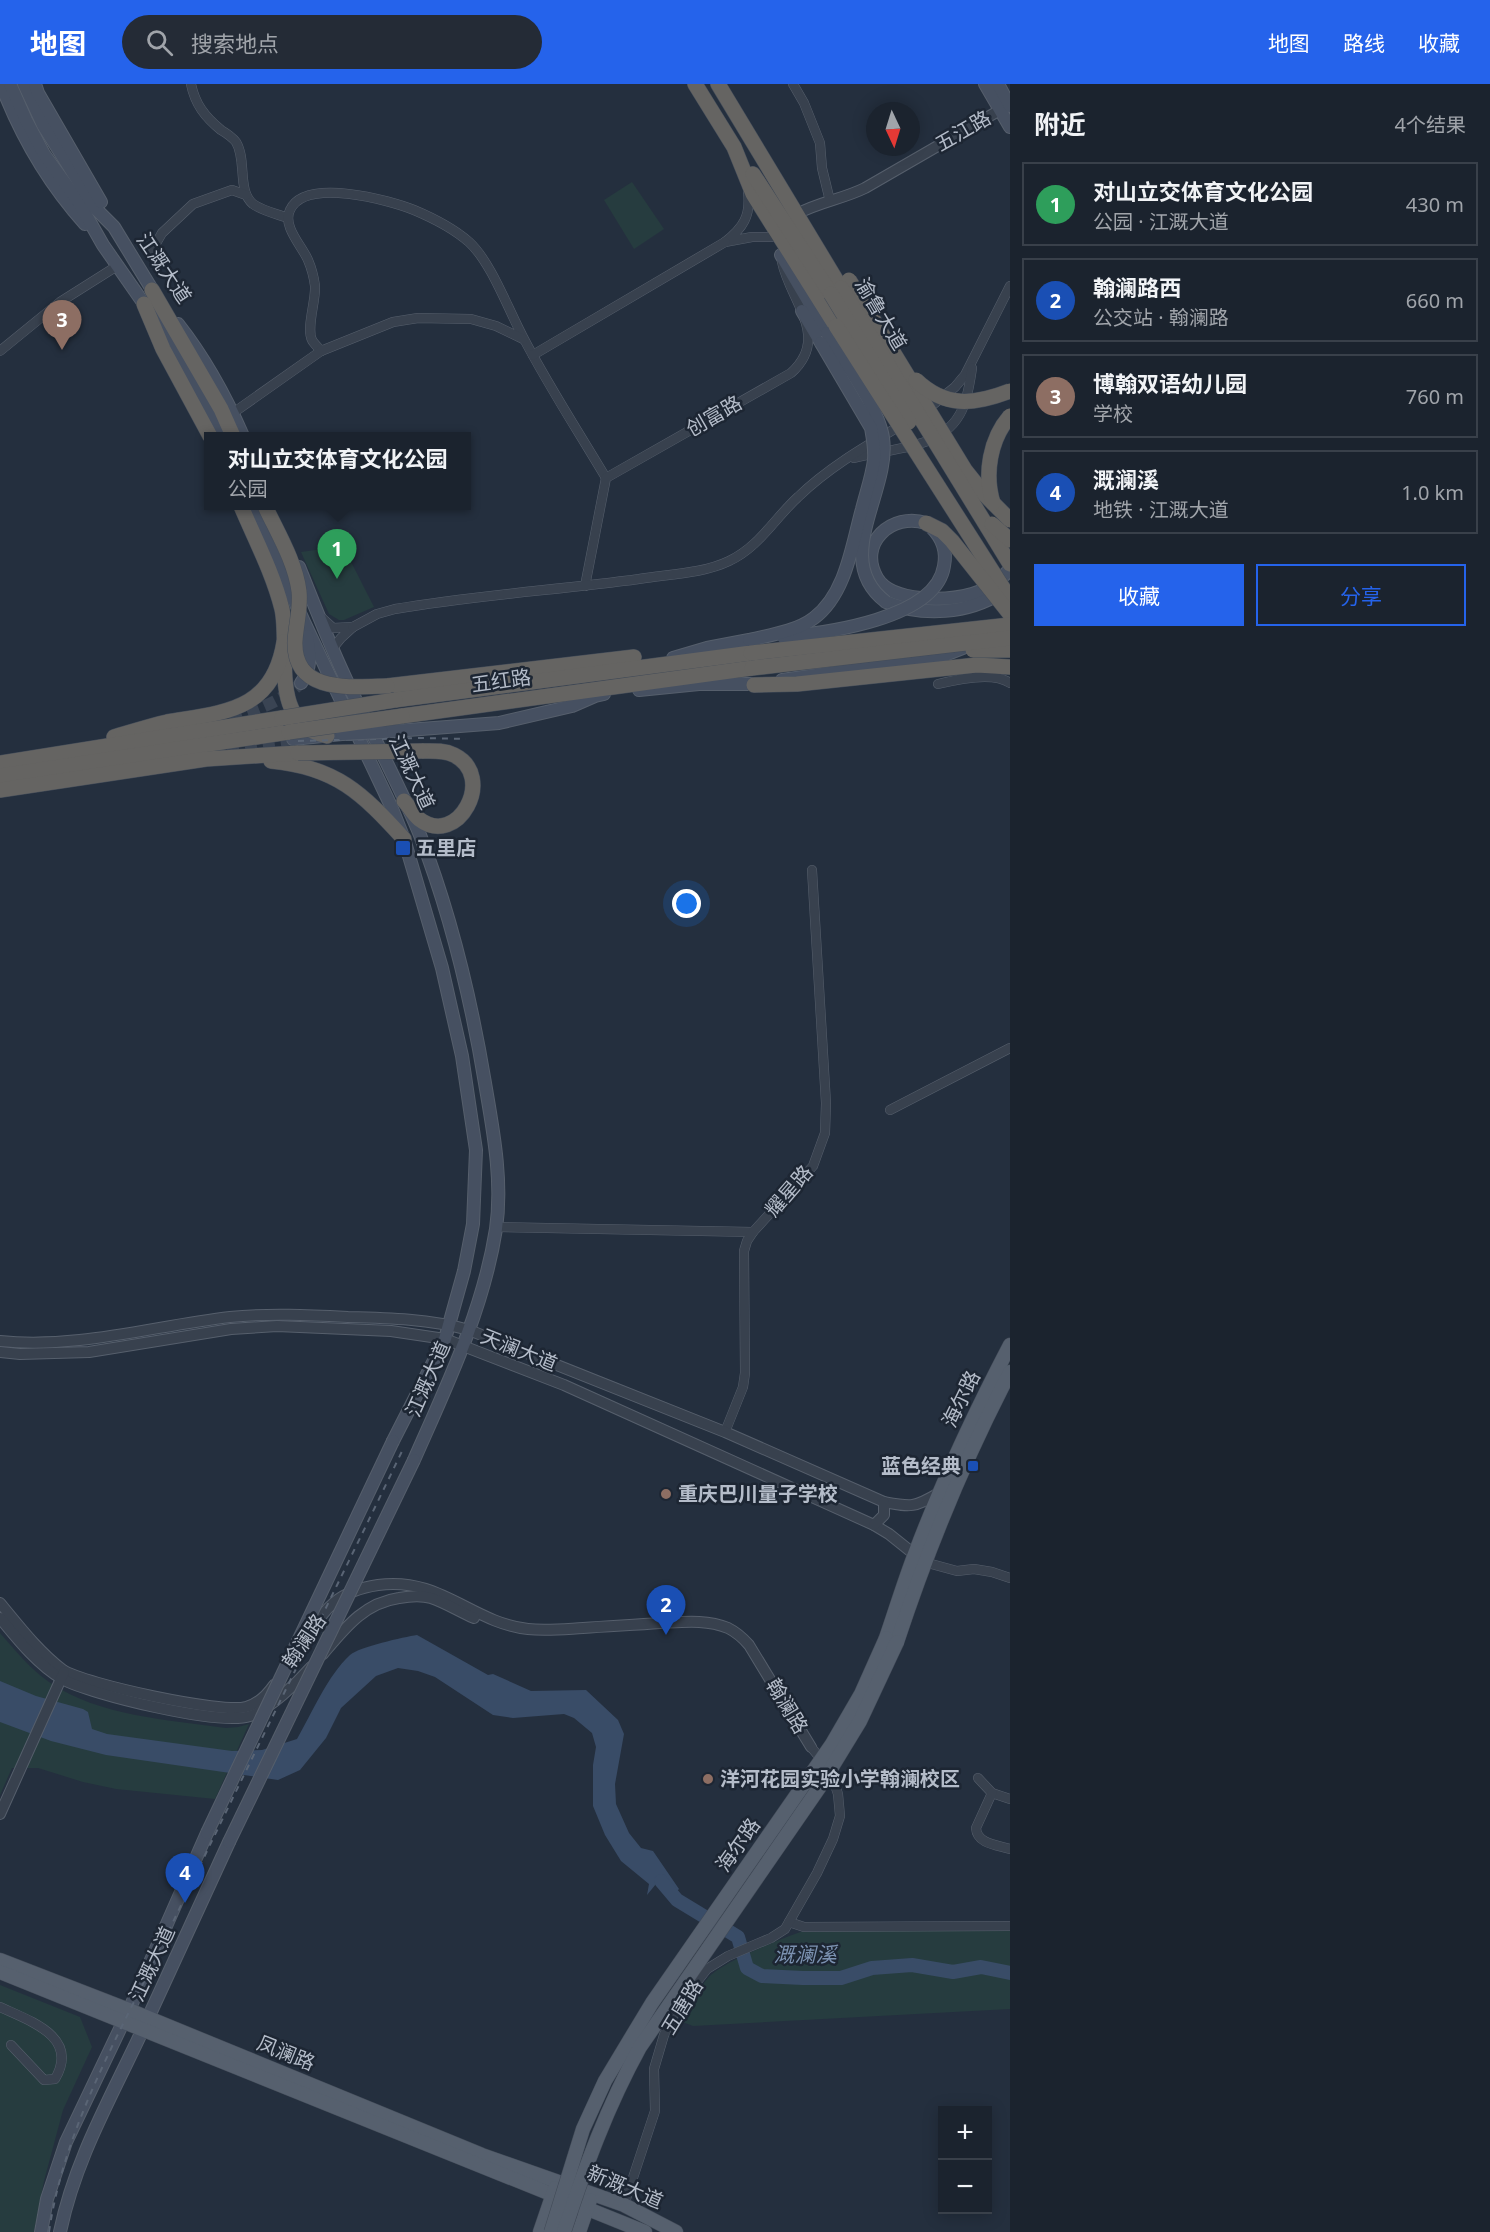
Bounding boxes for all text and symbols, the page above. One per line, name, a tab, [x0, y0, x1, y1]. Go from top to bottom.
search box	[122, 15, 542, 69]
text: 地图	[30, 24, 86, 62]
icon: search	[143, 26, 176, 59]
text: 搜索地点	[191, 28, 279, 58]
text: 地图	[1268, 29, 1310, 57]
text: 路线	[1343, 29, 1385, 57]
text: 收藏	[1418, 29, 1460, 57]
north arrow	[866, 102, 920, 156]
street label: 五江路	[930, 104, 995, 157]
text: 附近	[1034, 106, 1086, 142]
text: 4个结果	[1395, 111, 1466, 138]
text: 对山立交体育文化公园	[1093, 176, 1313, 206]
text: 1	[1050, 191, 1061, 218]
text: 430 m	[1406, 191, 1464, 218]
text: 公园 · 江溉大道	[1093, 208, 1229, 235]
street label: 江溉大道	[131, 227, 198, 308]
text: 翰澜路西	[1093, 272, 1181, 302]
street label: 渝鲁大道	[849, 273, 914, 355]
text: 2	[1050, 287, 1061, 314]
text: 660 m	[1406, 287, 1464, 314]
pin: 3	[42, 300, 82, 350]
text: 公交站 · 翰澜路	[1093, 304, 1229, 331]
text: 博翰双语幼儿园	[1093, 368, 1247, 398]
text: 3	[1050, 383, 1061, 410]
text: 760 m	[1406, 383, 1464, 410]
street label: 创富路	[681, 389, 746, 442]
text: 学校	[1093, 400, 1133, 427]
popup	[204, 432, 471, 510]
text: 对山立交体育文化公园	[227, 443, 448, 473]
text: 溉澜溪	[1093, 464, 1159, 494]
text: 公园	[227, 475, 267, 502]
text: 4	[1050, 479, 1061, 506]
text: 1.0 km	[1401, 479, 1464, 506]
text: 地铁 · 江溉大道	[1093, 496, 1229, 523]
pin: 1	[318, 530, 356, 579]
button: 收藏	[1034, 564, 1244, 626]
button: 分享	[1256, 564, 1466, 626]
street label: 五红路	[469, 663, 533, 698]
street label: 江溉大道	[383, 730, 442, 814]
place label: 五里店	[416, 834, 476, 861]
marker: 五里店	[394, 839, 412, 857]
your location	[672, 889, 701, 918]
street label: 耀星路	[759, 1159, 818, 1222]
street label: 天澜大道	[477, 1322, 561, 1377]
street label: 江溉大道	[399, 1337, 456, 1421]
street label: 海尔路	[935, 1366, 986, 1432]
place label: 蓝色经典	[881, 1452, 961, 1479]
marker: 蓝色经典	[966, 1459, 980, 1473]
place label: 重庆巴川量子学校	[678, 1480, 838, 1507]
marker: 重庆巴川量子学校	[659, 1487, 673, 1501]
pin: 2	[646, 1586, 686, 1635]
street label: 翰澜路	[276, 1608, 332, 1673]
street label: 翰澜路	[760, 1673, 814, 1738]
place label: 洋河花园实验小学翰澜校区	[720, 1765, 960, 1792]
marker: 洋河花园实验小学翰澜校区	[701, 1772, 715, 1786]
street label: 海尔路	[709, 1812, 766, 1877]
pin: 4	[166, 1854, 204, 1903]
street label: 江溉大道	[122, 1922, 181, 2006]
water label: 溉澜溪	[774, 1940, 838, 1968]
street label: 五唐路	[655, 1974, 709, 2039]
street label: 凤澜路	[253, 2029, 319, 2076]
map controls	[938, 2106, 992, 2214]
button: +	[938, 2106, 992, 2160]
street label: 新溉大道	[583, 2158, 667, 2215]
button: −	[938, 2160, 992, 2214]

